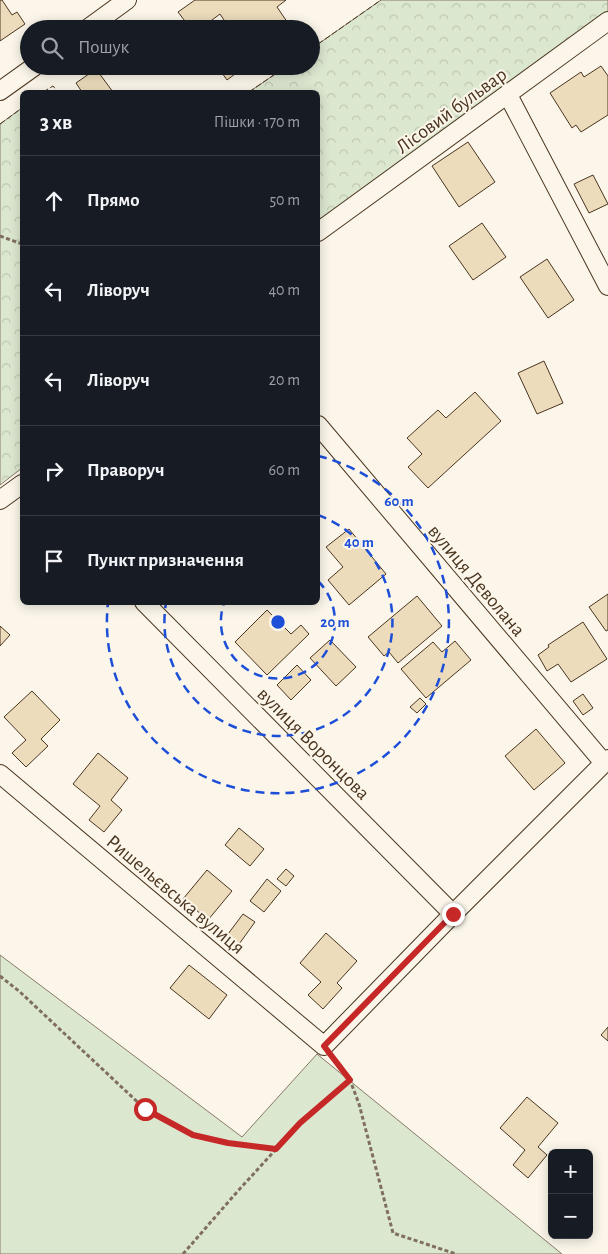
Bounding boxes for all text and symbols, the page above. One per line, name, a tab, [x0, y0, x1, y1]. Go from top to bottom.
search box	[20, 20, 320, 75]
icon: search	[38, 34, 66, 62]
text: Пошук	[78, 38, 129, 57]
street label: Лісовий бульвар	[393, 64, 511, 157]
text: 3 хв	[40, 112, 72, 133]
text: Пішки · 170 m	[214, 114, 300, 130]
icon: ahead	[40, 187, 68, 215]
text: Прямо	[87, 191, 140, 210]
text: 50 m	[269, 192, 300, 208]
icon: left	[40, 277, 68, 305]
text: Ліворуч	[87, 281, 150, 300]
text: 40 m	[268, 282, 300, 298]
icon: left	[40, 367, 68, 395]
text: Ліворуч	[87, 371, 150, 390]
text: 20 m	[269, 372, 300, 388]
icon: right	[40, 457, 68, 485]
text: Праворуч	[87, 461, 165, 480]
text: 60 m	[269, 462, 300, 478]
text: 60 m	[384, 494, 414, 509]
street label: вулиця Деволана	[424, 521, 529, 640]
text: 40 m	[344, 535, 374, 550]
icon: arrive	[40, 547, 68, 575]
text: Пункт призначення	[87, 551, 244, 570]
centre of rings	[269, 613, 287, 631]
text: 20 m	[320, 615, 350, 630]
street label: вулиця Воронцова	[253, 684, 373, 804]
street label: Ришельєвська вулиця	[102, 831, 248, 958]
route end	[442, 903, 465, 926]
route start	[134, 1098, 157, 1121]
map controls	[548, 1149, 593, 1239]
button: +	[548, 1149, 593, 1194]
button: −	[548, 1194, 593, 1239]

